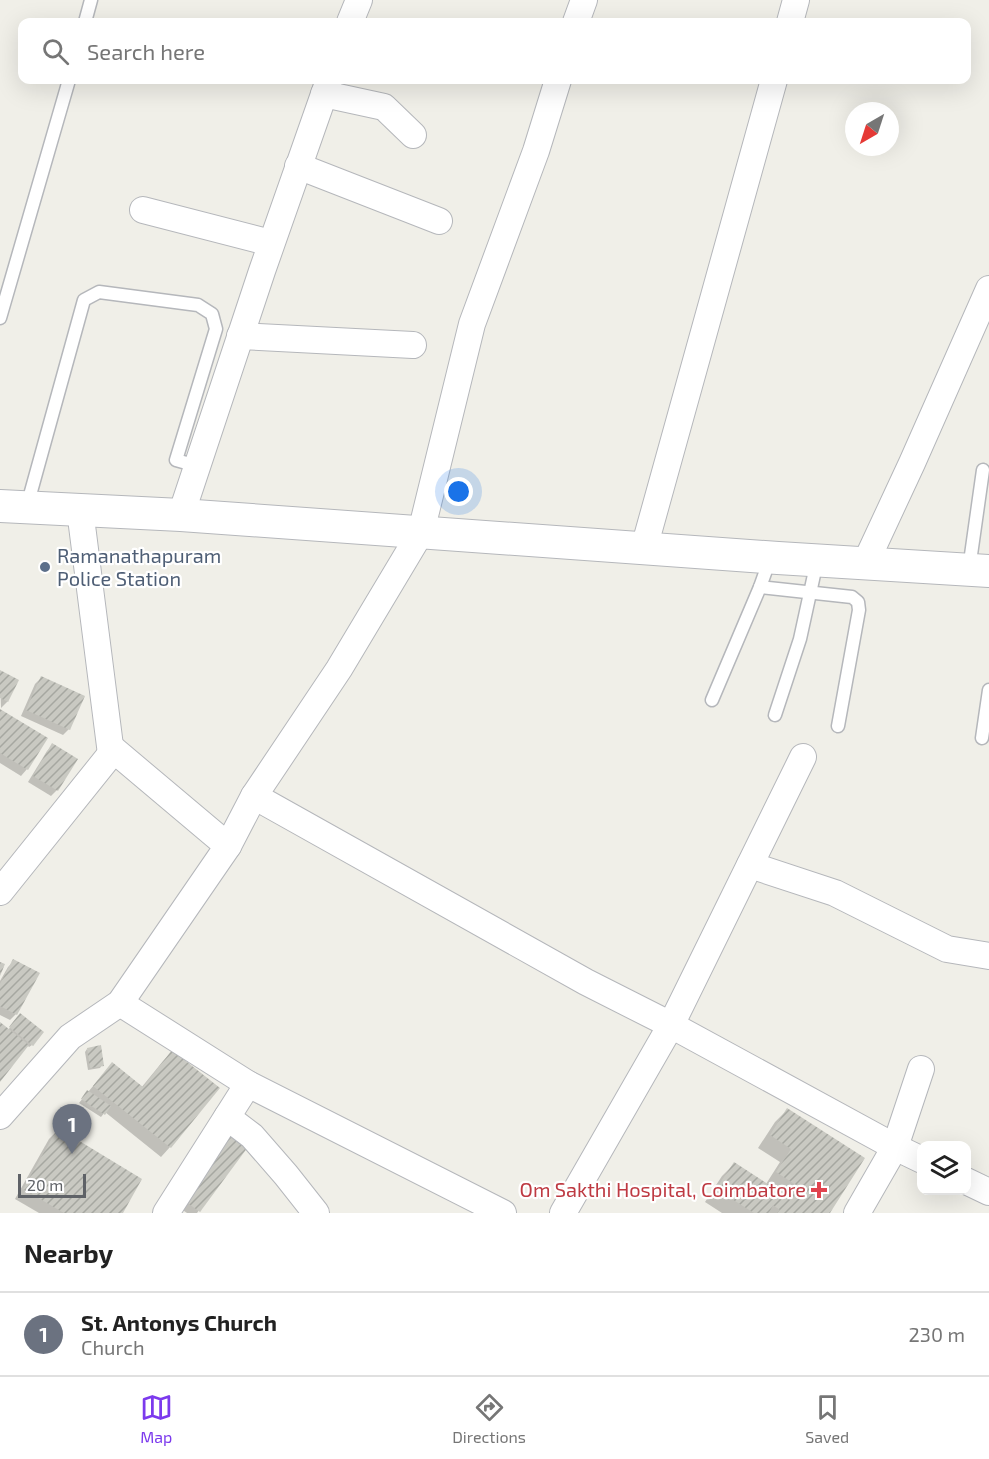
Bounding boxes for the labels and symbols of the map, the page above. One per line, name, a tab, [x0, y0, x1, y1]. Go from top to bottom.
north arrow	[845, 102, 899, 156]
your location	[444, 477, 473, 506]
place label: Ramanathapuram Police Station	[57, 543, 221, 590]
marker: Ramanathapuram Police Station	[38, 560, 52, 574]
pin: 1	[52, 1104, 92, 1154]
scale bar	[18, 1171, 86, 1198]
place label: Om Sakthi Hospital, Coimbatore	[520, 1177, 806, 1201]
marker: Om Sakthi Hospital, Coimbatore	[810, 1181, 828, 1199]

